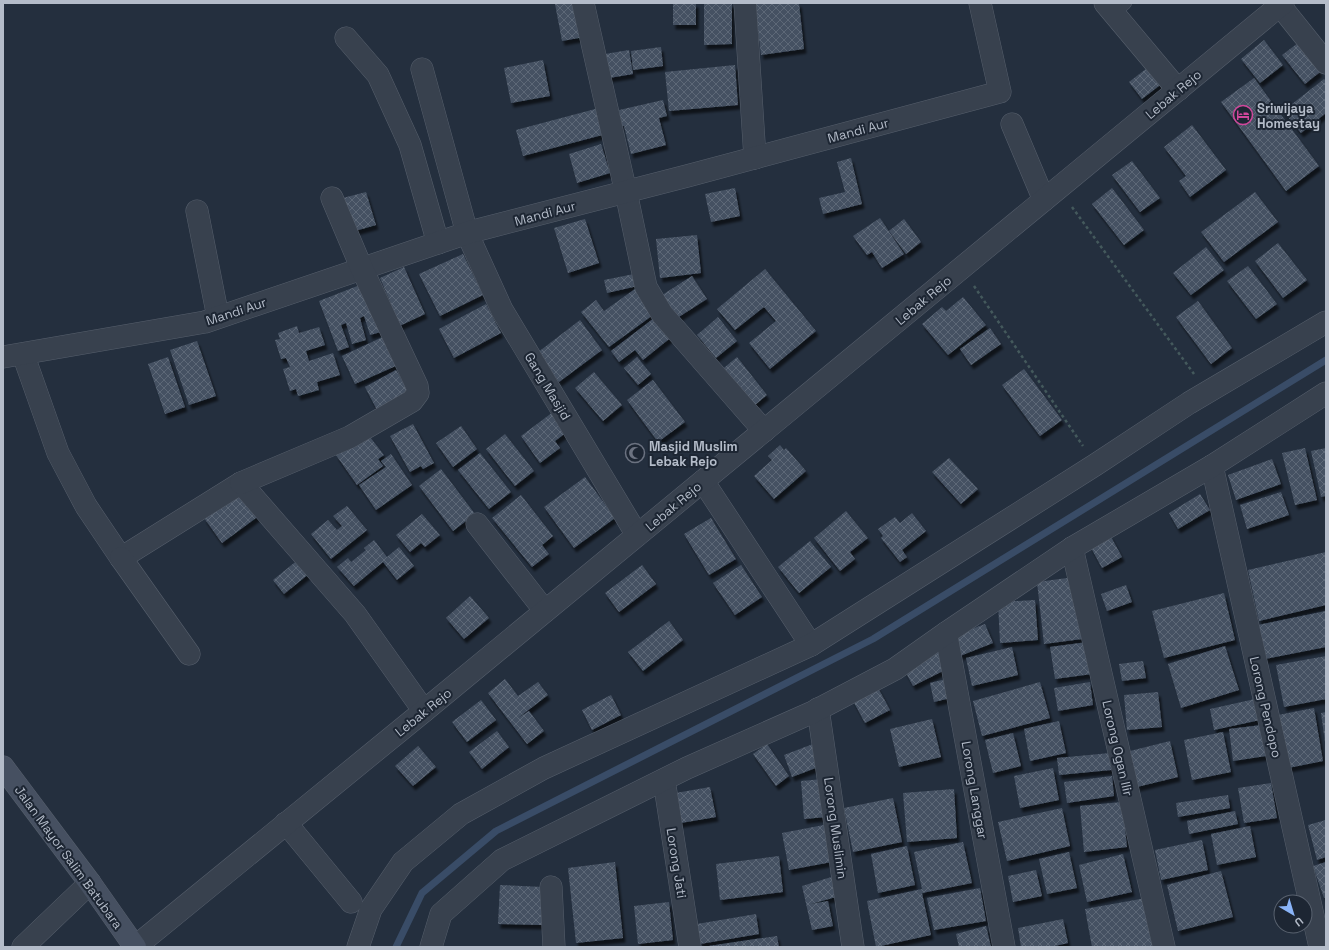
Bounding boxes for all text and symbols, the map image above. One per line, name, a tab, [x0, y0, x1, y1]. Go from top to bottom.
street label: Lebak Rejo	[1142, 66, 1205, 123]
place label: Sriwijaya Homestay	[1257, 100, 1320, 132]
hotel icon: Sriwijaya Homestay	[1232, 104, 1254, 126]
street label: Mandi Aur	[826, 114, 891, 147]
street label: Mandi Aur	[513, 197, 578, 230]
street label: Lebak Rejo	[892, 272, 955, 329]
street label: Mandi Aur	[204, 294, 269, 329]
street label: Gang Masjid	[521, 349, 574, 423]
place label: Masjid Muslim Lebak Rejo	[649, 438, 738, 470]
mosque icon: Masjid Muslim Lebak Rejo	[624, 442, 646, 464]
street label: Lebak Rejo	[642, 478, 705, 535]
street label: Lorong Pendopo	[1246, 655, 1285, 759]
street label: Lebak Rejo	[392, 684, 455, 740]
street label: Lorong Ogan Ilir	[1098, 699, 1137, 798]
street label: Lorong Langgar	[958, 740, 991, 840]
street label: Lorong Muslimin	[820, 776, 851, 880]
street label: Jalan Mayor Salim Batubara	[11, 782, 127, 933]
street label: Lorong Jati	[663, 827, 690, 900]
north arrow	[1273, 894, 1313, 934]
text: U	[1292, 914, 1306, 930]

